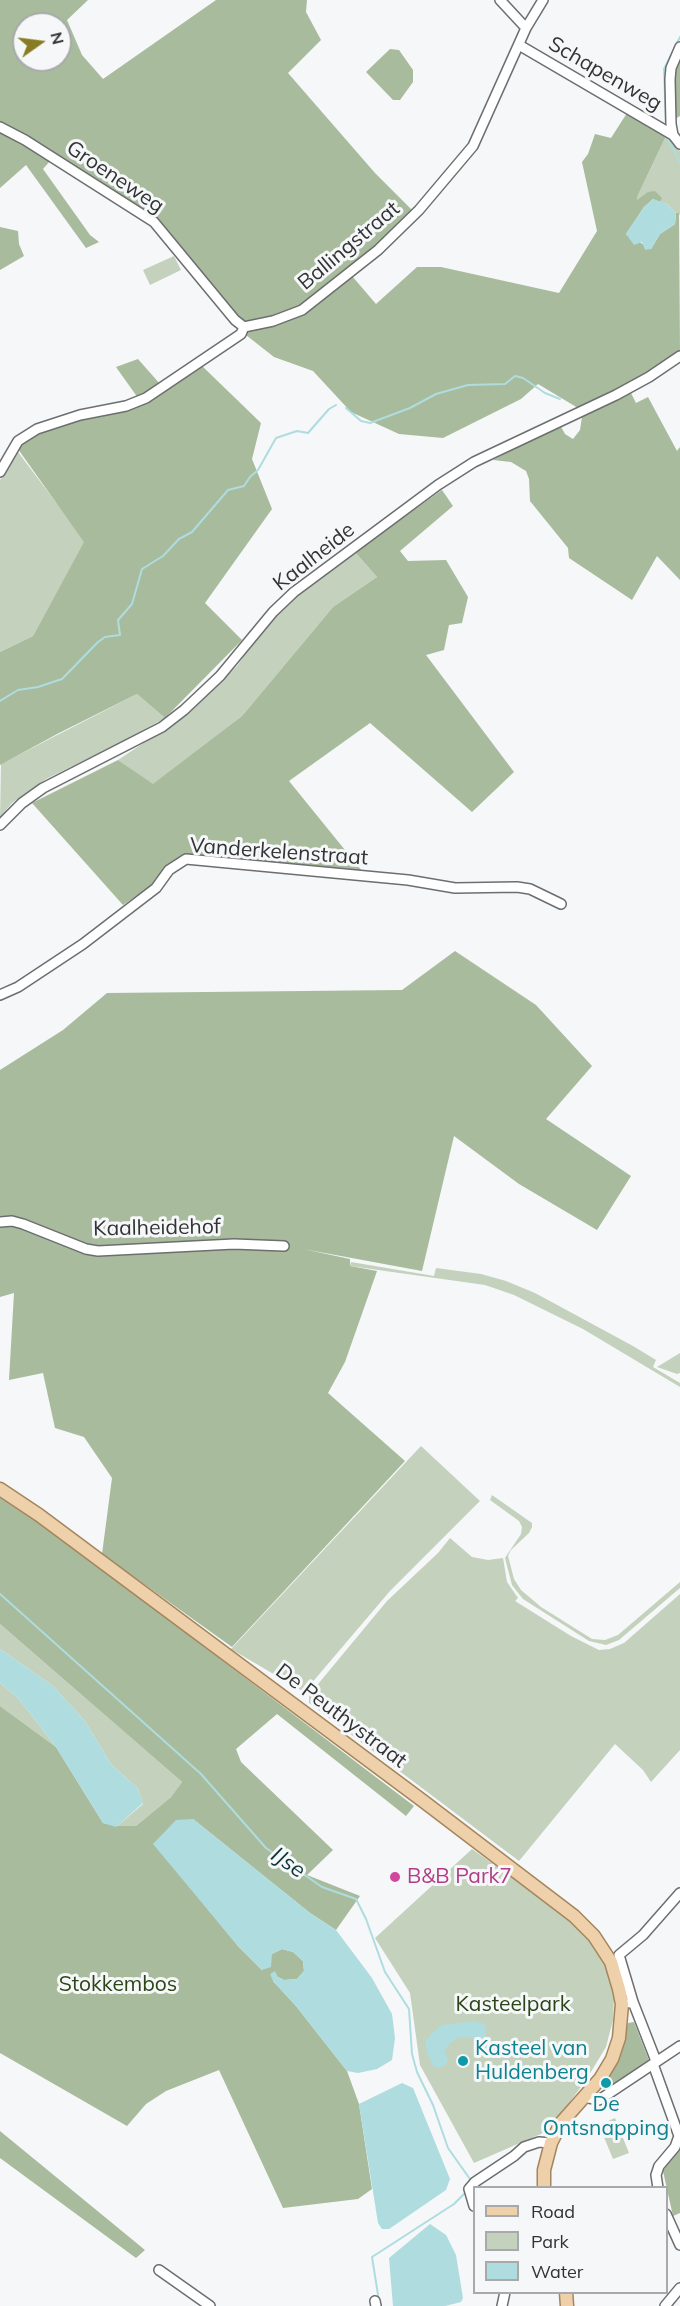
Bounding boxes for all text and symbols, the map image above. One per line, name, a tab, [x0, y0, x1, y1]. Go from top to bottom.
north arrow	[12, 12, 72, 72]
text: N	[46, 30, 69, 46]
street label: Schapenweg	[544, 31, 666, 117]
street label: Groeneweg	[62, 135, 168, 219]
street label: Ballingstraat	[293, 196, 405, 296]
street label: Kaalheide	[268, 517, 360, 597]
street label: Vanderkelenstraat	[189, 833, 369, 871]
street label: Kaalheidehof	[93, 1214, 221, 1242]
street label: De Peuthystraat	[271, 1659, 411, 1773]
water label: IJse	[266, 1842, 310, 1884]
place label: B&B Park7	[407, 1864, 512, 1890]
marker: B&B Park7	[388, 1870, 402, 1884]
park label: Stokkembos	[59, 1972, 177, 1998]
park label: Kasteelpark	[456, 1992, 570, 2018]
place label: Kasteel van Huldenberg	[475, 2036, 589, 2086]
marker: Kasteel van Huldenberg	[456, 2054, 470, 2068]
marker: De Ontsnapping	[599, 2076, 613, 2090]
place label: De Ontsnapping	[543, 2092, 669, 2142]
legend	[473, 2186, 668, 2294]
text: Road	[531, 2200, 575, 2223]
text: Park	[531, 2230, 569, 2253]
text: Water	[531, 2260, 583, 2283]

